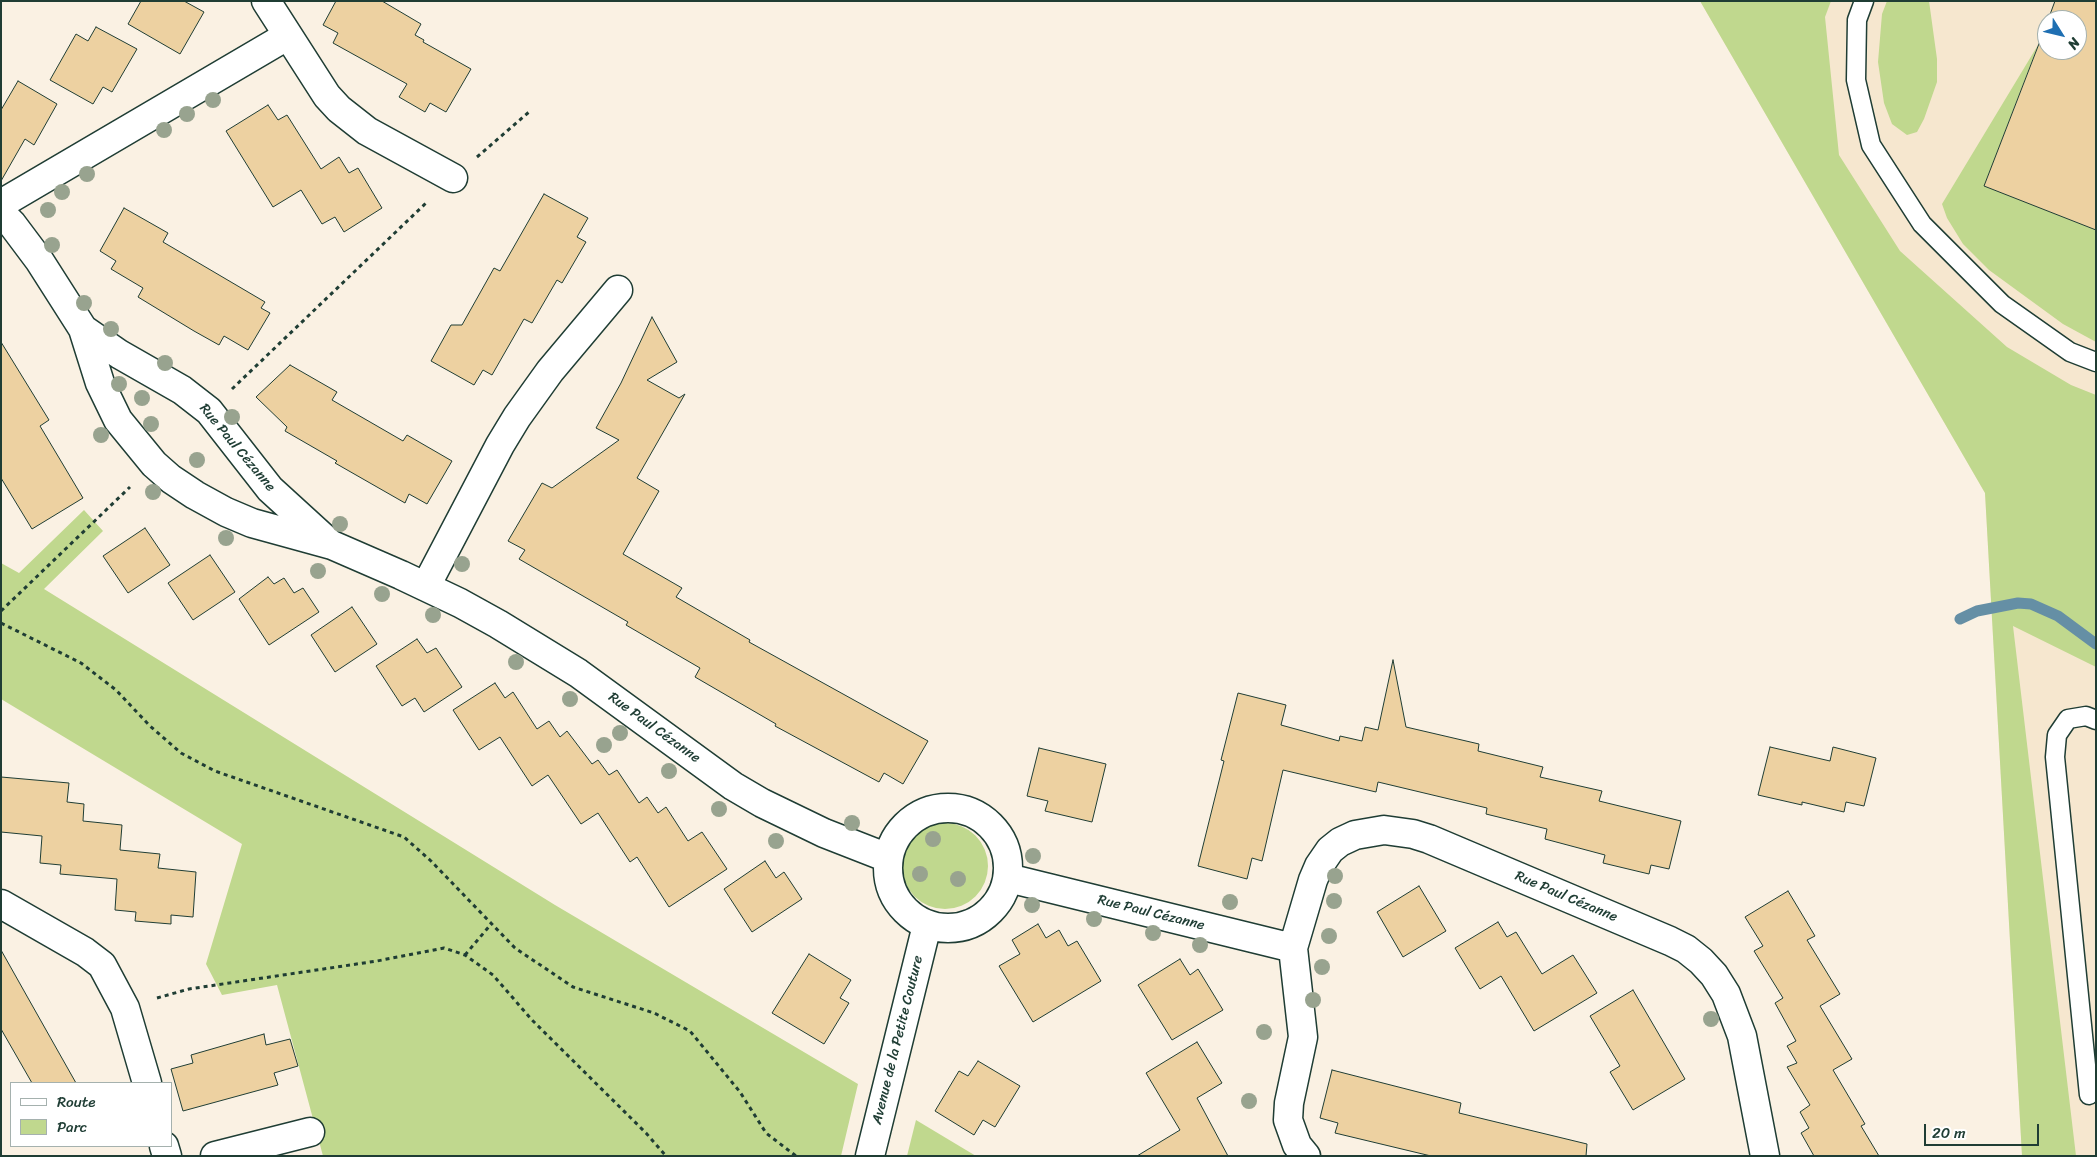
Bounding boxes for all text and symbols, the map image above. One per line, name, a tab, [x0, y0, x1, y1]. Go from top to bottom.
north arrow	[2037, 10, 2087, 60]
text: N	[2061, 32, 2087, 55]
street label: Rue Paul Cézanne	[195, 401, 279, 495]
street label: Rue Paul Cézanne	[605, 689, 703, 767]
street label: Rue Paul Cézanne	[1512, 868, 1620, 926]
street label: Rue Paul Cézanne	[1096, 892, 1206, 934]
street label: Avenue de la Petite Couture	[869, 954, 927, 1126]
legend	[10, 1082, 172, 1147]
text: Route	[57, 1089, 96, 1115]
text: Parc	[57, 1114, 87, 1140]
scale bar	[1927, 1114, 2042, 1146]
text: 20 m	[1932, 1120, 1966, 1146]

